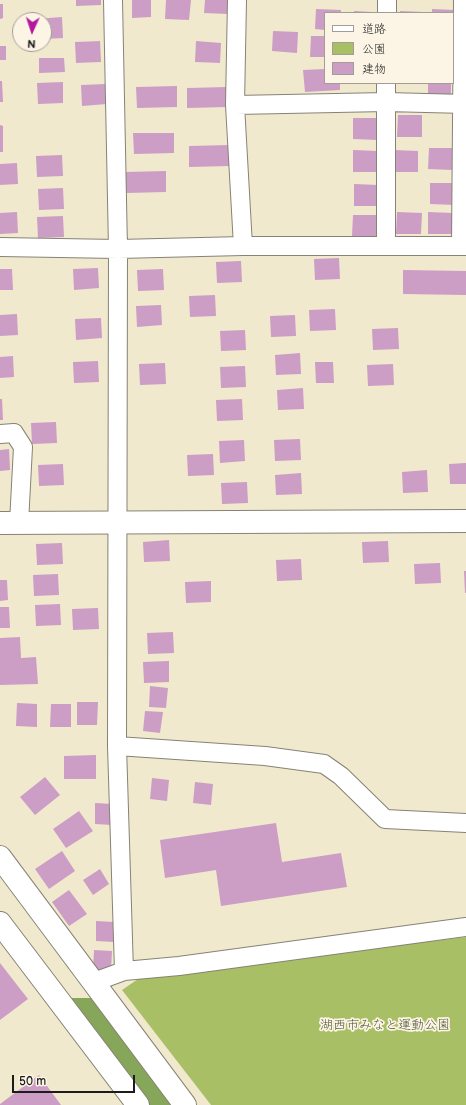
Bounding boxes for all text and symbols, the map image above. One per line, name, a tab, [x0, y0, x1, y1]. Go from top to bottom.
north arrow	[12, 12, 52, 52]
legend	[324, 12, 454, 84]
text: 道路	[362, 22, 386, 37]
text: N	[27, 37, 36, 50]
text: 公園	[362, 42, 386, 57]
text: 建物	[362, 62, 386, 77]
park label: 湖西市みなと運動公園	[320, 1018, 450, 1034]
scale bar	[14, 1067, 137, 1093]
text: 50 m	[19, 1074, 46, 1089]

